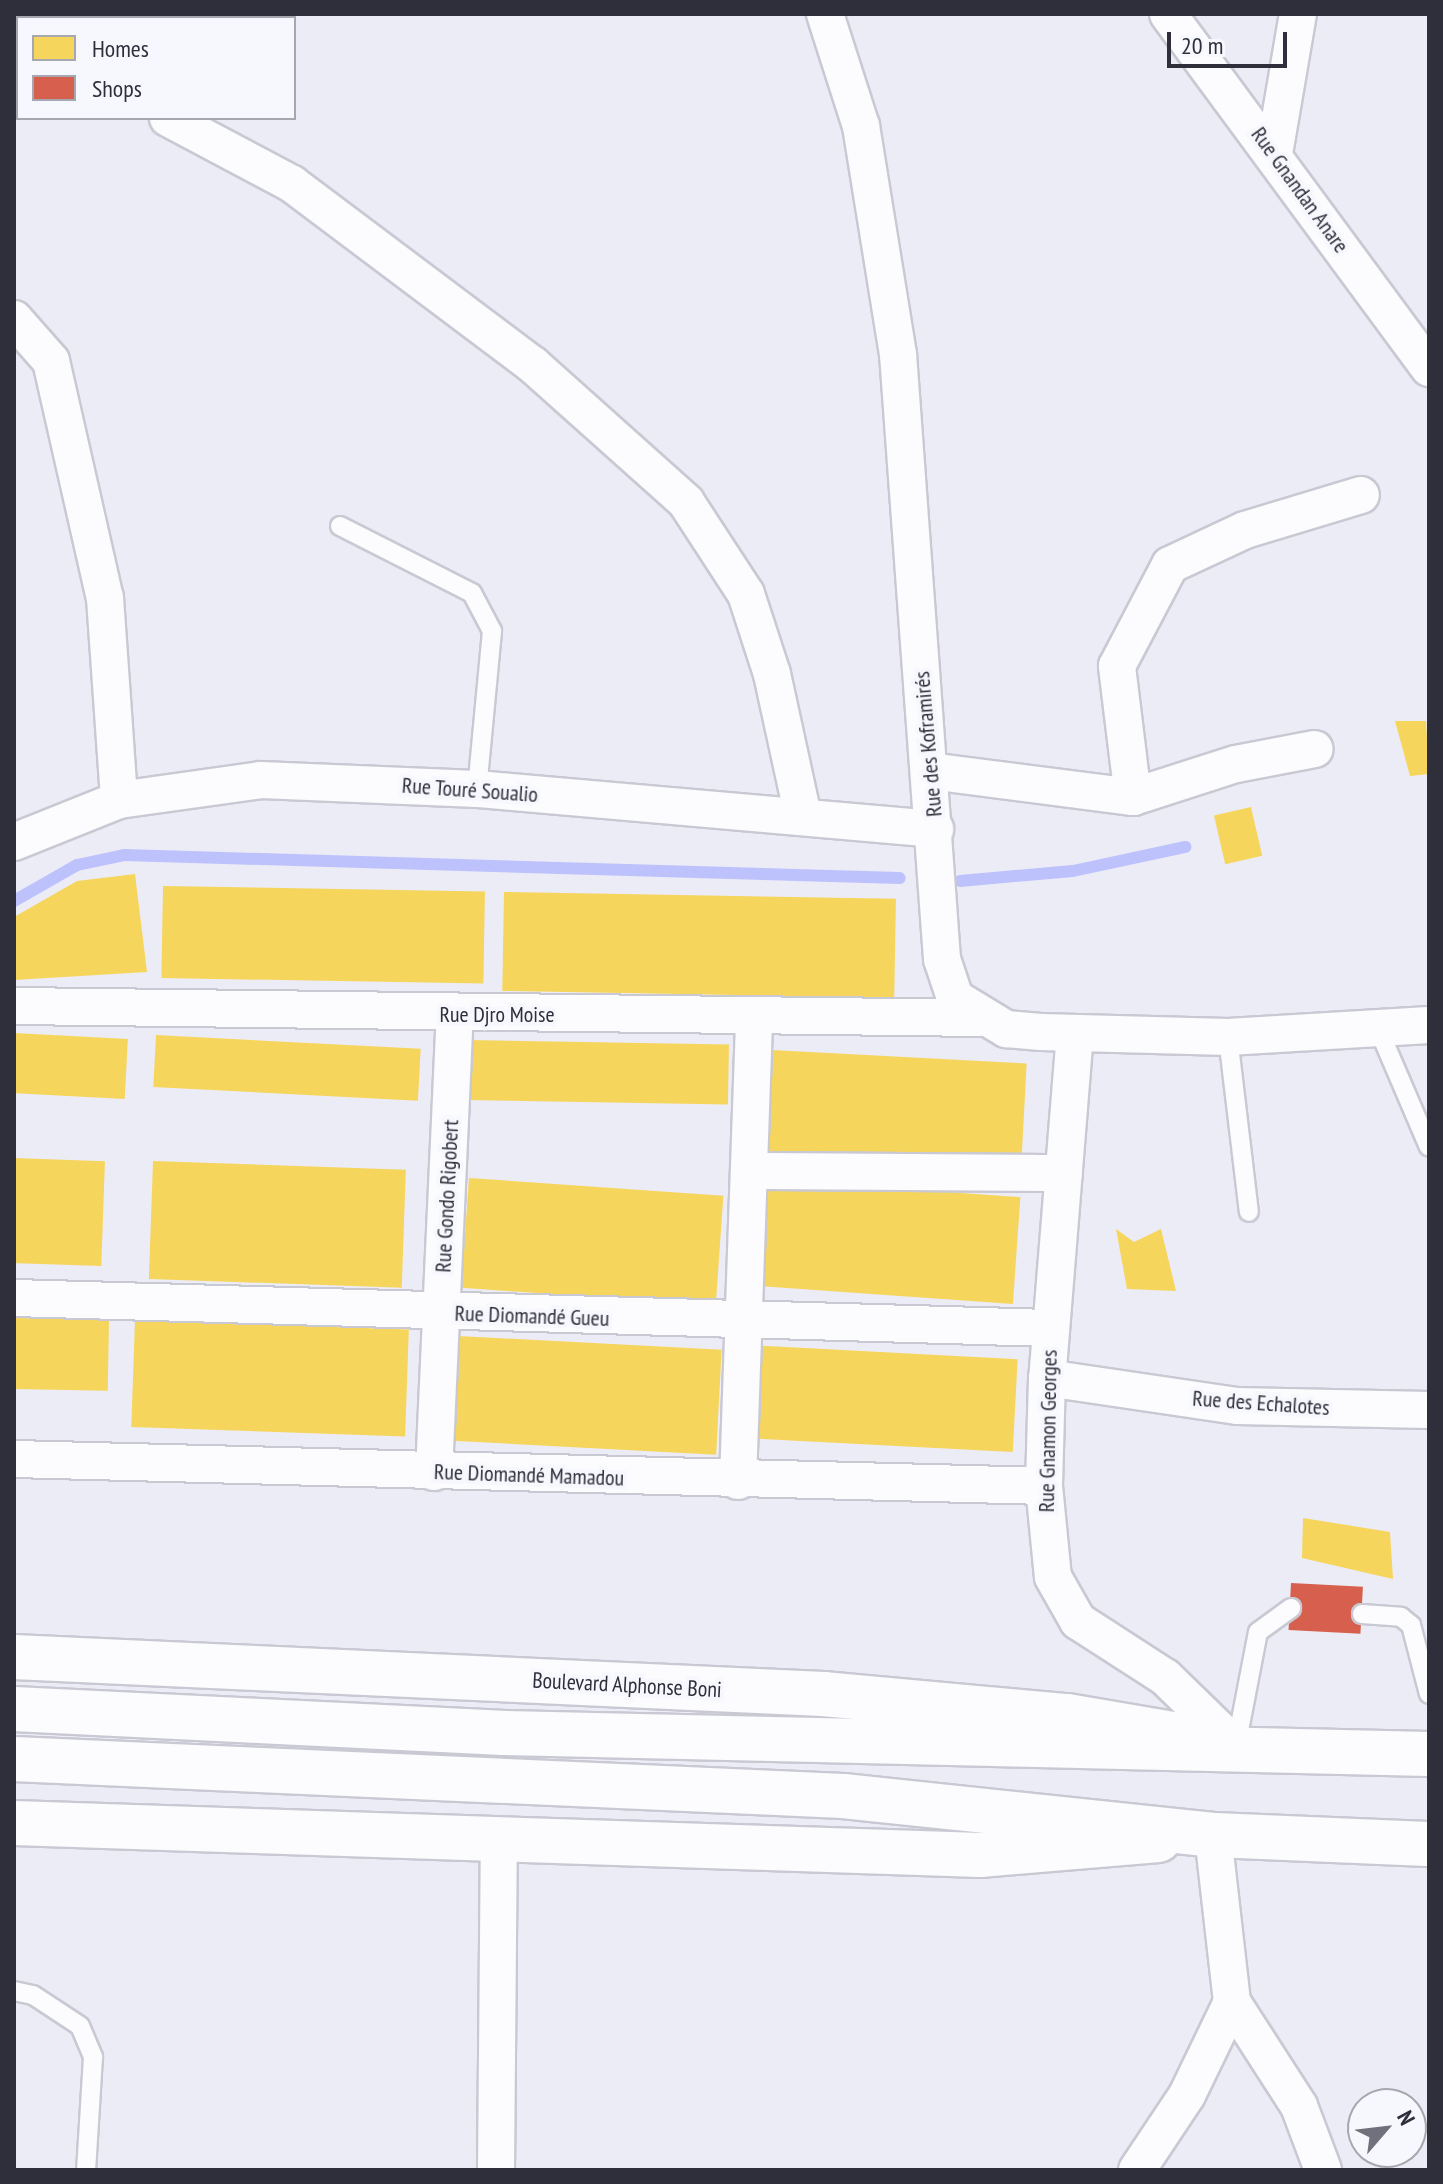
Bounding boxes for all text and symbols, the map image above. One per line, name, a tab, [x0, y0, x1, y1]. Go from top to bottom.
legend	[16, 16, 296, 120]
scale bar	[1171, 16, 1291, 66]
text: 20 m	[1181, 30, 1223, 61]
text: Homes	[92, 33, 149, 64]
text: Shops	[92, 73, 142, 104]
street label: Rue Gnandan Anare	[1245, 122, 1355, 258]
street label: Rue des Koframirés	[908, 670, 948, 818]
street label: Rue Touré Soualio	[401, 772, 539, 808]
street label: Rue Djro Moise	[439, 1002, 555, 1028]
street label: Rue Gondo Rigobert	[430, 1119, 464, 1273]
street label: Rue Diomandé Gueu	[454, 1300, 610, 1332]
street label: Rue Gnamon Georges	[1033, 1349, 1063, 1513]
street label: Rue des Echalotes	[1192, 1385, 1330, 1421]
street label: Rue Diomandé Mamadou	[433, 1458, 625, 1492]
street label: Boulevard Alphonse Boni	[531, 1667, 723, 1703]
north arrow	[1347, 2088, 1427, 2168]
text: N	[1391, 2106, 1422, 2129]

